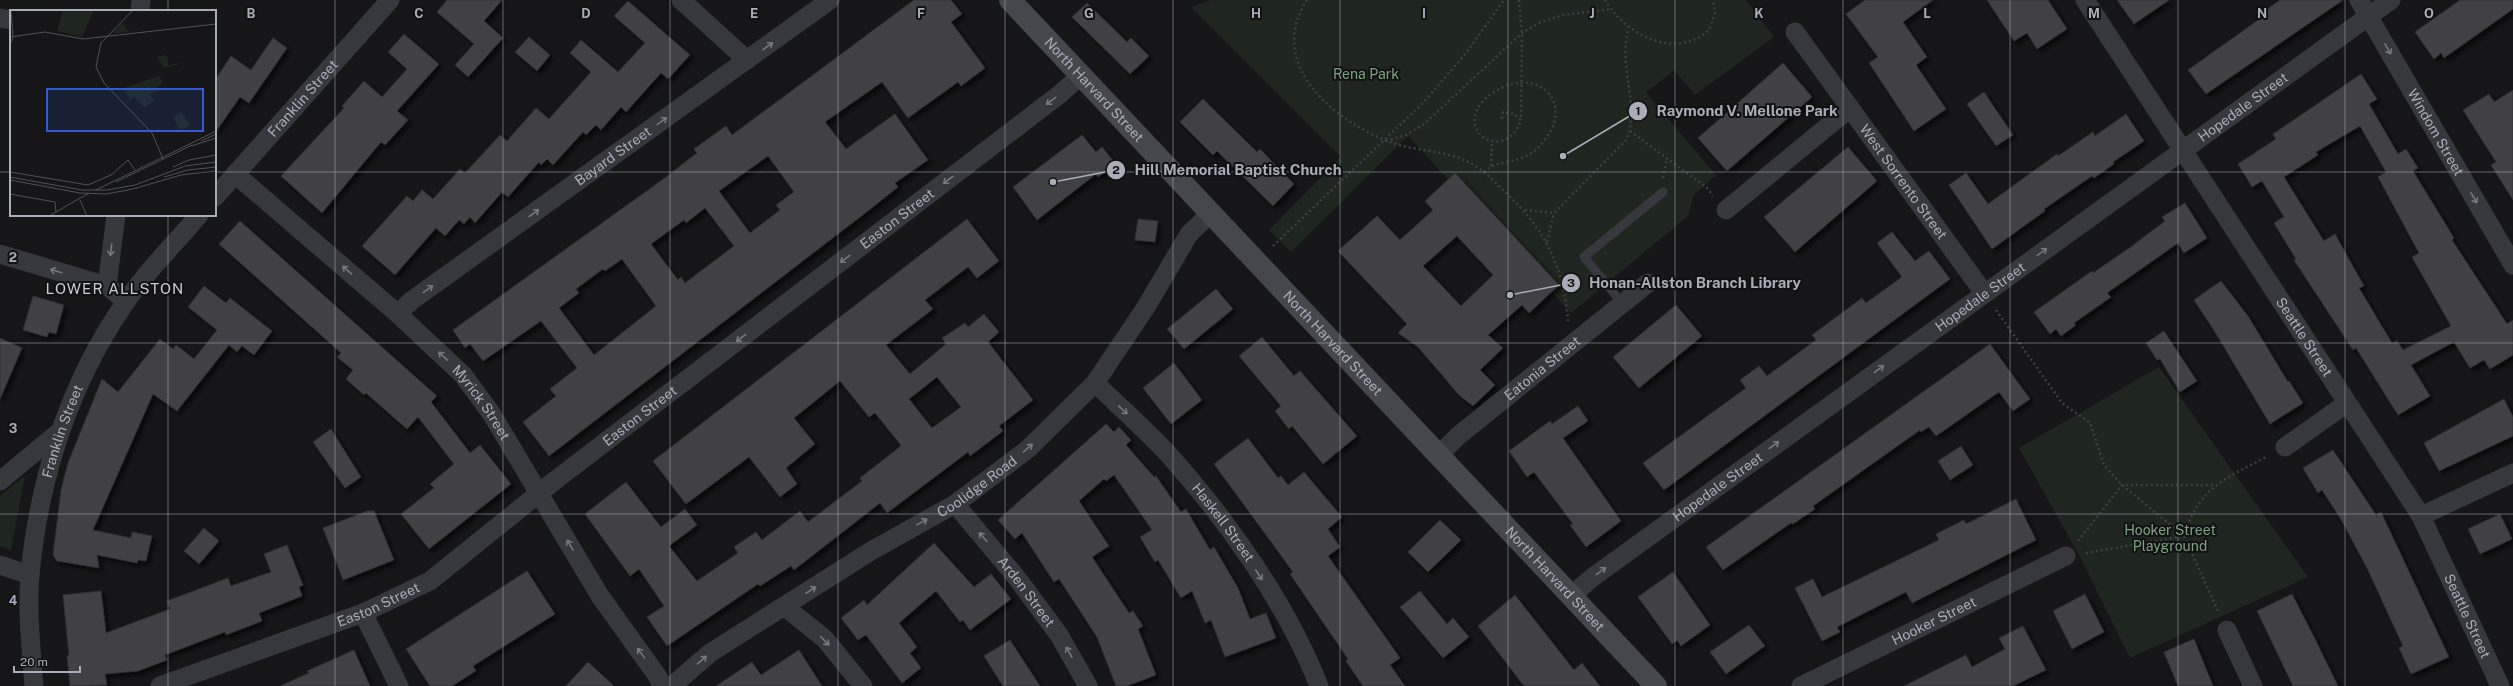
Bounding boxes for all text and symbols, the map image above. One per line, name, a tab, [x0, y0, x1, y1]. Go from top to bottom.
text: B	[247, 6, 256, 21]
text: C	[414, 6, 424, 21]
text: D	[581, 6, 591, 21]
text: E	[750, 6, 758, 21]
text: F	[917, 6, 925, 21]
text: G	[1084, 6, 1094, 21]
text: H	[1251, 6, 1261, 21]
text: I	[1422, 6, 1426, 21]
text: J	[1589, 6, 1595, 21]
text: K	[1754, 6, 1764, 21]
text: L	[1923, 6, 1931, 21]
text: M	[2088, 6, 2100, 21]
text: N	[2257, 6, 2267, 21]
text: O	[2424, 6, 2434, 21]
inset map	[10, 10, 216, 216]
street label: North Harvard Street	[1041, 34, 1147, 145]
one-way arrow	[762, 41, 773, 50]
one-way arrow	[2385, 43, 2393, 55]
street label: Franklin Street	[264, 57, 341, 140]
park label: Rena Park	[1333, 66, 1399, 82]
street label: Hopedale Street	[2195, 69, 2291, 145]
street label: Windom Street	[2404, 86, 2467, 179]
one-way arrow	[1046, 97, 1057, 105]
callout: Raymond V. Mellone Park	[1628, 97, 1846, 124]
text: Raymond V. Mellone Park	[1656, 102, 1838, 119]
text: 1	[1635, 104, 1641, 118]
one-way arrow	[657, 117, 668, 126]
street label: West Sorrento Street	[1857, 121, 1950, 242]
street label: Bayard Street	[572, 123, 654, 189]
callout: Hill Memorial Baptist Church	[1106, 157, 1350, 184]
text: Hill Memorial Baptist Church	[1134, 161, 1342, 178]
text: 2	[1112, 163, 1120, 177]
one-way arrow	[942, 176, 953, 184]
street label: Easton Street	[857, 185, 937, 252]
one-way arrow	[2471, 192, 2479, 204]
one-way arrow	[528, 209, 539, 217]
one-way arrow	[108, 243, 115, 256]
one-way arrow	[2036, 248, 2047, 256]
text: 2	[9, 250, 17, 265]
one-way arrow	[839, 255, 850, 263]
street label: Hopedale Street	[1932, 259, 2028, 335]
one-way arrow	[341, 265, 352, 274]
one-way arrow	[50, 267, 63, 274]
callout: Honan-Allston Branch Library	[1561, 269, 1809, 296]
text: Honan-Allston Branch Library	[1589, 274, 1802, 291]
text: 3	[1567, 276, 1575, 290]
district label: LOWER ALLSTON	[46, 280, 184, 297]
one-way arrow	[422, 285, 433, 293]
street label: North Harvard Street	[1280, 287, 1386, 398]
street label: Seattle Street	[2273, 294, 2336, 379]
one-way arrow	[736, 333, 747, 342]
street label: Eatonia Street	[1501, 333, 1583, 404]
one-way arrow	[438, 352, 448, 361]
street label: Myrick Street	[449, 361, 513, 443]
one-way arrow	[1874, 365, 1885, 373]
street label: Franklin Street	[39, 382, 86, 479]
street label: Easton Street	[600, 382, 680, 449]
one-way arrow	[1118, 406, 1128, 415]
text: 3	[9, 421, 18, 436]
one-way arrow	[1769, 441, 1780, 449]
one-way arrow	[1023, 443, 1033, 452]
street label: Hopedale Street	[1670, 449, 1766, 525]
street label: Coolidge Road	[934, 452, 1020, 520]
street label: Haskell Street	[1189, 480, 1258, 565]
one-way arrow	[916, 518, 928, 526]
park label: Hooker Street Playground	[2124, 522, 2216, 554]
street label: North Harvard Street	[1502, 523, 1608, 634]
one-way arrow	[978, 531, 987, 542]
one-way arrow	[565, 539, 573, 551]
street label: Arden Street	[994, 553, 1058, 630]
one-way arrow	[1595, 567, 1606, 575]
one-way arrow	[1255, 569, 1263, 580]
street label: Seattle Street	[2441, 571, 2494, 661]
street label: Easton Street	[335, 579, 422, 630]
one-way arrow	[805, 586, 816, 594]
text: 4	[9, 593, 18, 608]
street label: Hooker Street	[1889, 593, 1979, 648]
one-way arrow	[821, 636, 830, 646]
one-way arrow	[1064, 646, 1072, 658]
scale bar	[14, 648, 80, 674]
one-way arrow	[637, 648, 645, 659]
text: 20 m	[20, 655, 48, 669]
one-way arrow	[697, 656, 707, 665]

